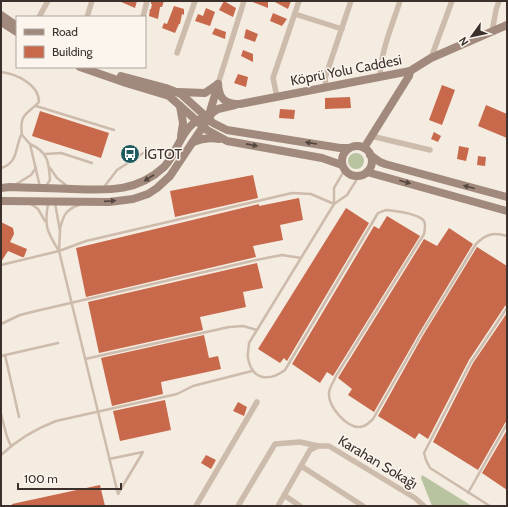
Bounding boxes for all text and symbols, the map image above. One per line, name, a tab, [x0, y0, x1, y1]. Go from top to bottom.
legend	[16, 16, 146, 68]
north arrow	[452, 16, 492, 56]
text: Road	[52, 24, 78, 39]
text: N	[456, 34, 472, 49]
text: Building	[52, 44, 94, 59]
street label: Köprü Yolu Caddesi	[289, 50, 403, 90]
one-way arrow	[304, 140, 317, 146]
one-way arrow	[246, 142, 258, 148]
bus stop icon: İGTOT	[119, 143, 141, 165]
place label: İGTOT	[144, 145, 182, 163]
one-way arrow	[144, 174, 155, 181]
one-way arrow	[399, 179, 411, 185]
one-way arrow	[463, 184, 475, 190]
one-way arrow	[104, 198, 116, 205]
street label: Karahan Sokağı	[335, 431, 421, 493]
scale bar	[18, 465, 121, 491]
text: 100 m	[24, 471, 58, 486]

